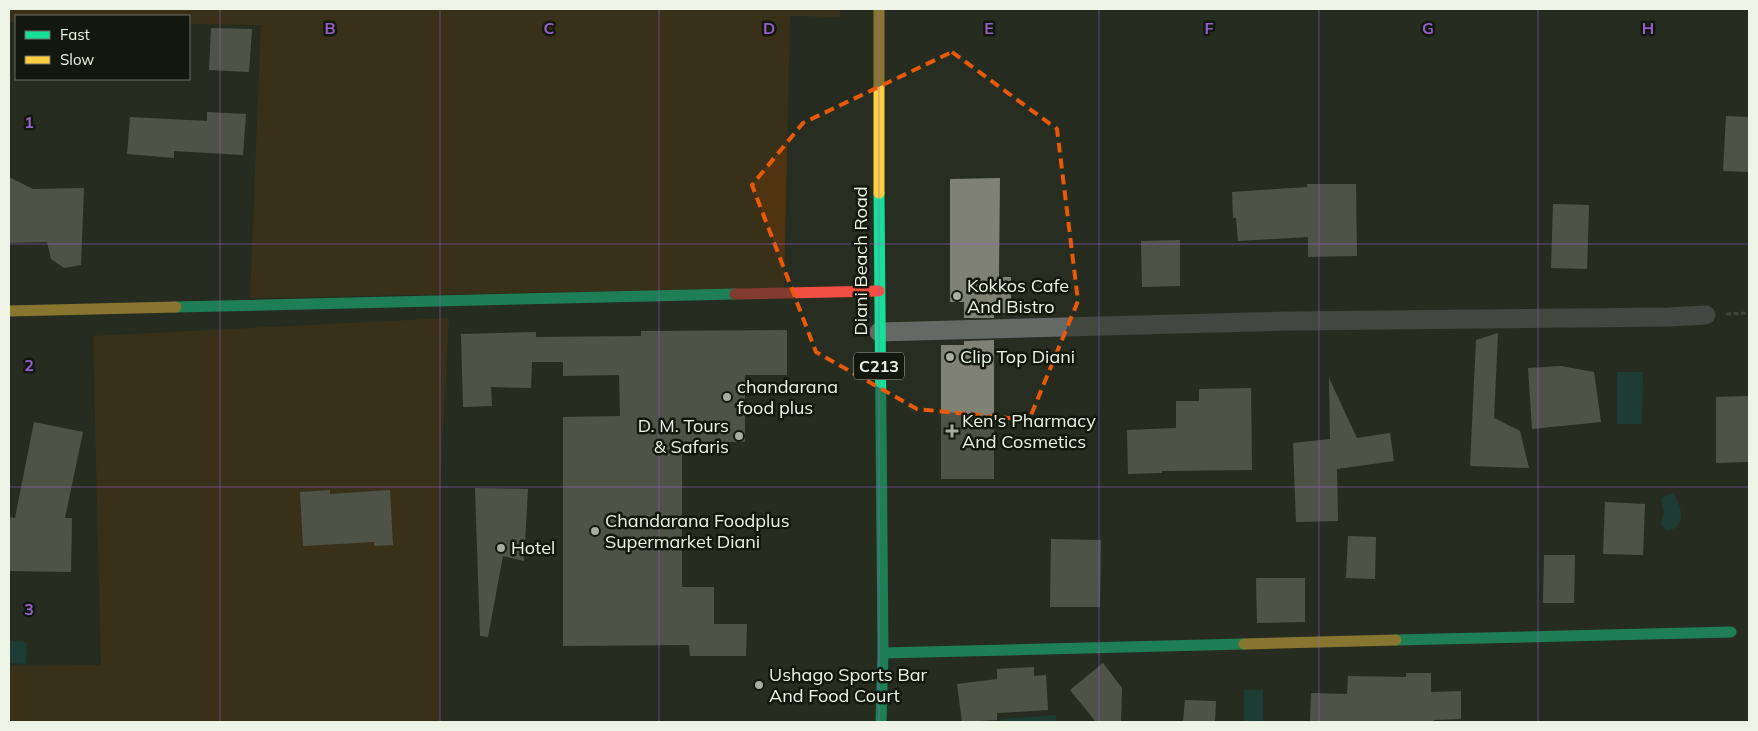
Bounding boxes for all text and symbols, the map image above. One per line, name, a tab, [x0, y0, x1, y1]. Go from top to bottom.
legend	[15, 15, 190, 80]
text: B	[324, 18, 336, 38]
text: C	[544, 18, 555, 38]
text: D	[763, 18, 775, 38]
text: E	[984, 18, 994, 38]
text: F	[1204, 18, 1214, 38]
text: G	[1422, 18, 1434, 38]
text: H	[1642, 18, 1654, 38]
text: Fast	[60, 25, 90, 44]
text: Slow	[60, 50, 94, 69]
text: 1	[24, 112, 34, 132]
street label: Diani Beach Road	[849, 186, 872, 336]
place label: Kokkos Cafe And Bistro	[967, 274, 1069, 318]
marker: Kokkos Cafe And Bistro	[951, 290, 963, 302]
place label: Clip Top Diani	[960, 345, 1075, 368]
marker: Clip Top Diani	[944, 351, 956, 363]
road number: C213	[854, 352, 904, 380]
text: 2	[24, 355, 34, 375]
place label: chandarana food plus	[737, 375, 838, 419]
marker: chandarana food plus	[721, 391, 733, 403]
place label: Ken's Pharmacy And Cosmetics	[962, 409, 1096, 453]
place label: D. M. Tours & Safaris	[638, 414, 729, 458]
marker: Ken's Pharmacy And Cosmetics	[946, 425, 958, 437]
marker: D. M. Tours & Safaris	[733, 430, 745, 442]
place label: Chandarana Foodplus Supermarket Diani	[605, 509, 790, 553]
marker: Chandarana Foodplus Supermarket Diani	[589, 525, 601, 537]
place label: Hotel	[511, 536, 555, 559]
marker: Hotel	[495, 542, 507, 554]
text: 3	[24, 599, 34, 619]
place label: Ushago Sports Bar And Food Court	[769, 663, 928, 707]
marker: Ushago Sports Bar And Food Court	[753, 679, 765, 691]

